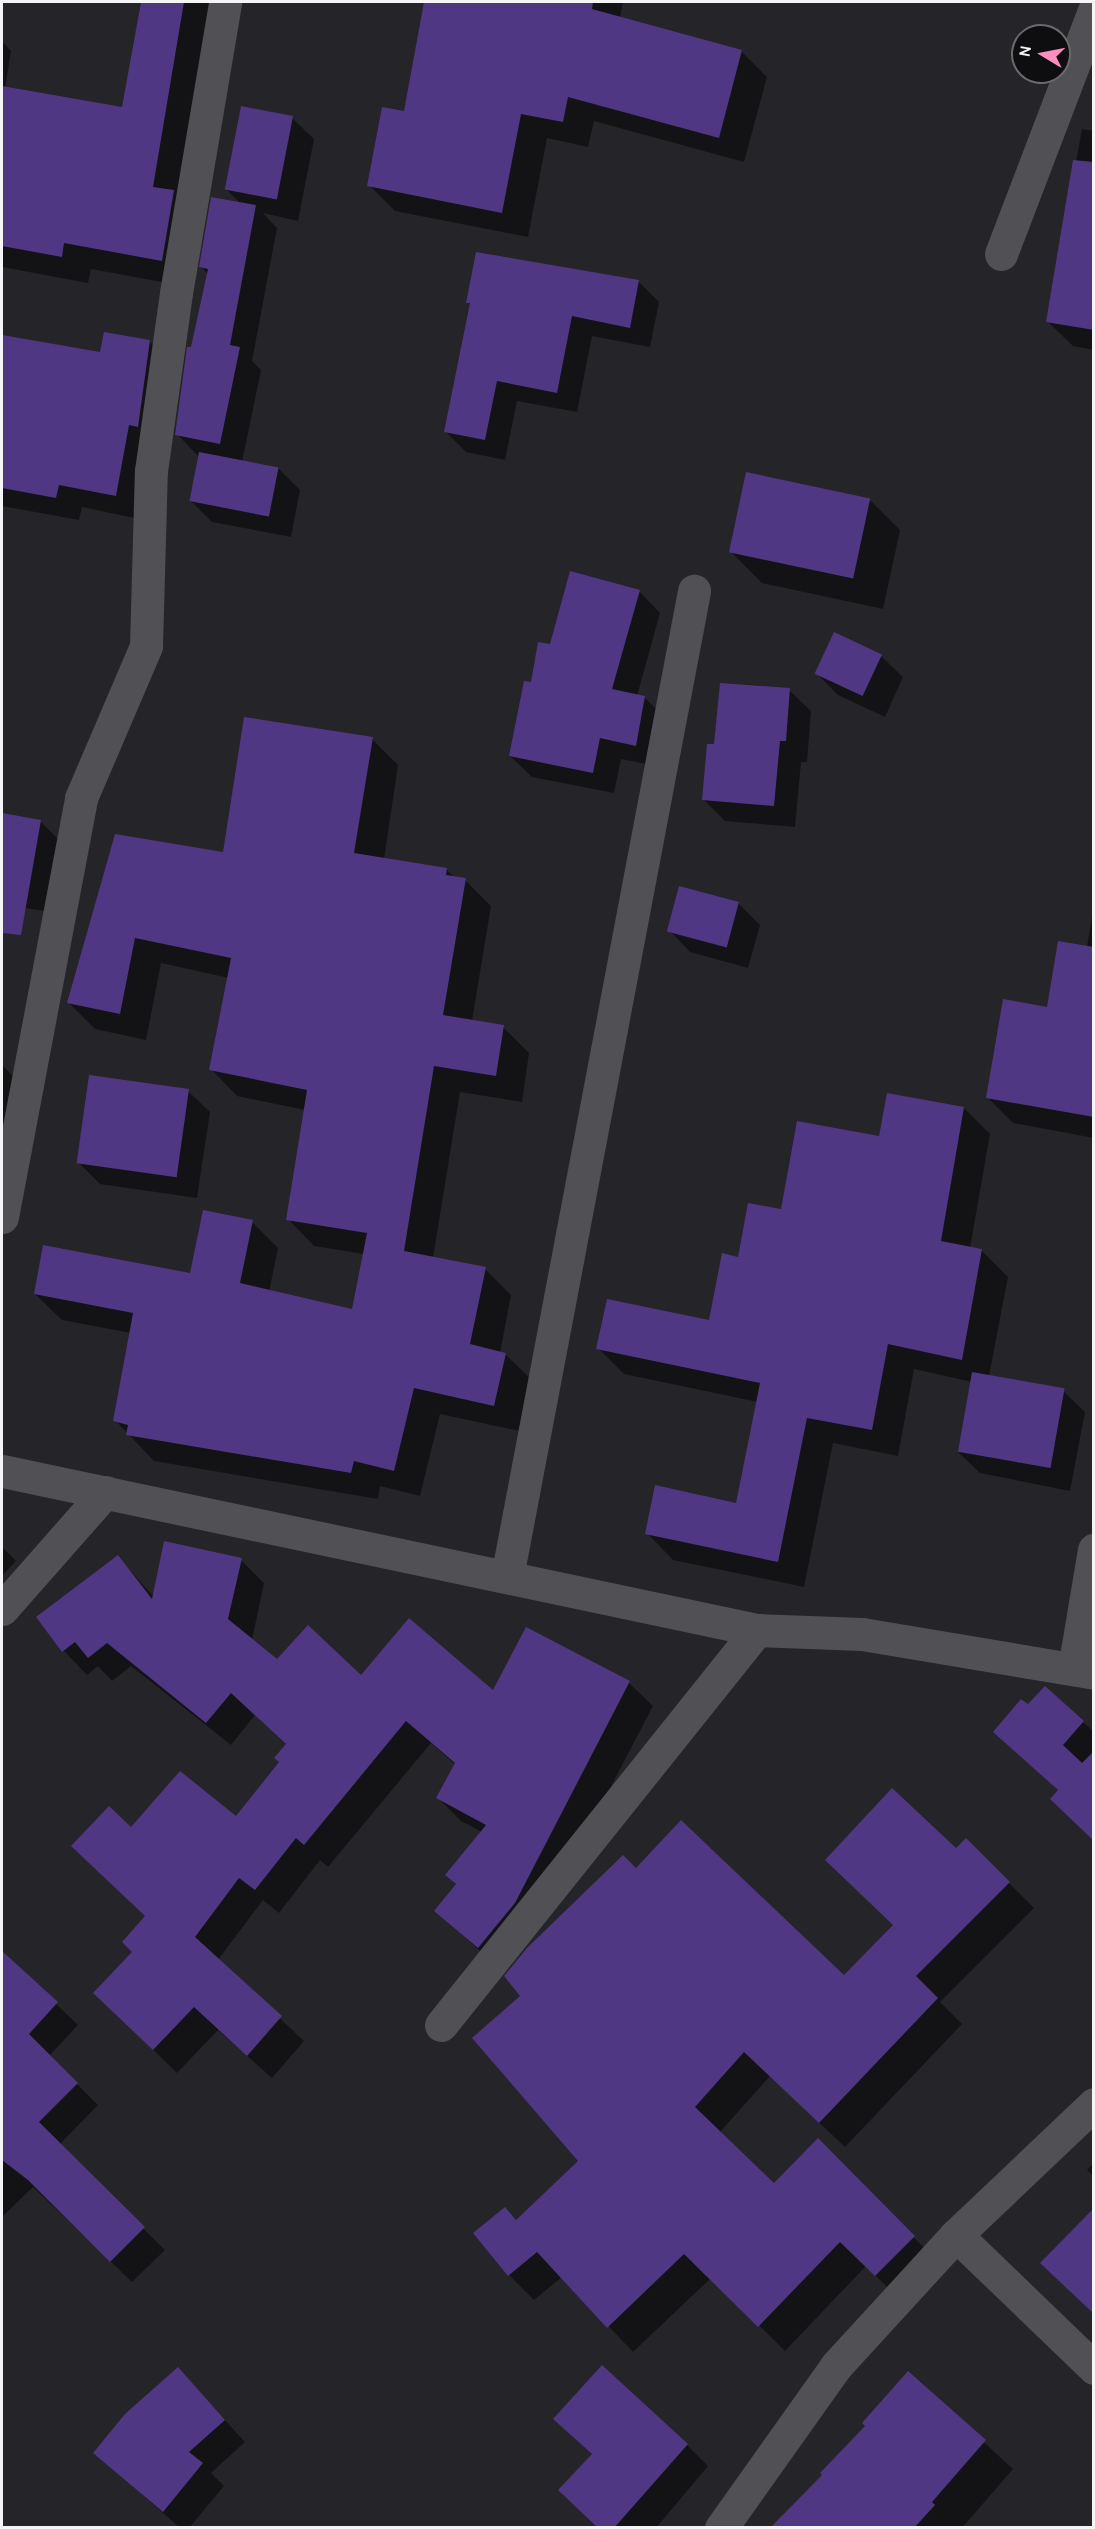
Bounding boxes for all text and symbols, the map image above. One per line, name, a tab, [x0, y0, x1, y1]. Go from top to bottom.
north arrow	[1011, 24, 1071, 84]
text: N	[1014, 44, 1035, 58]

